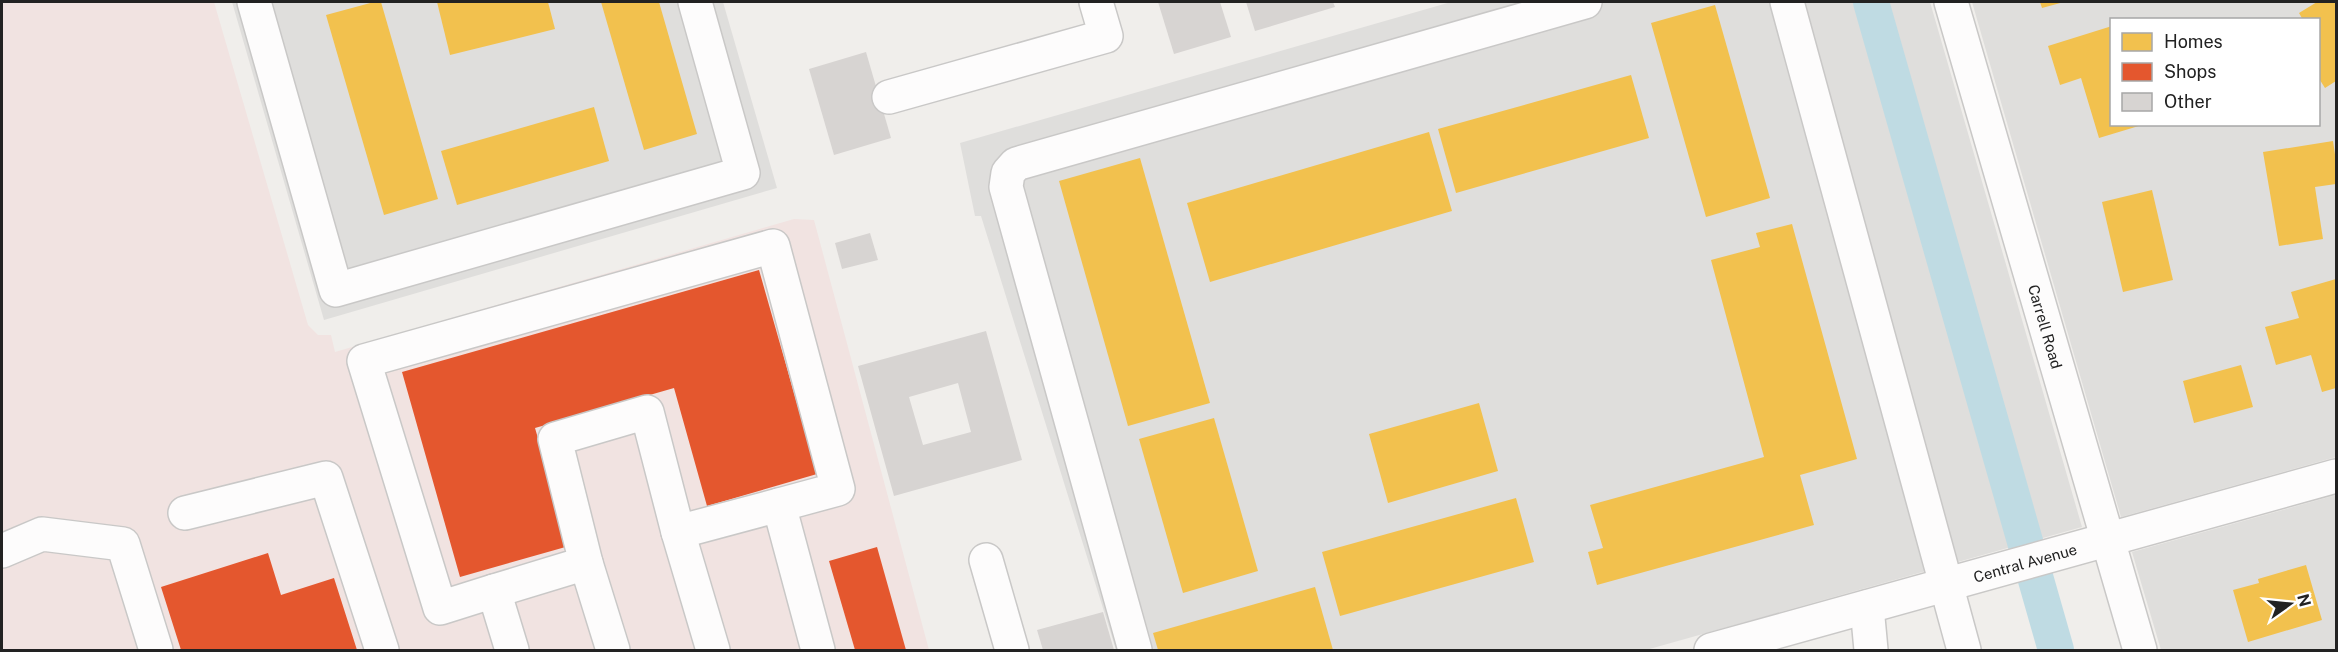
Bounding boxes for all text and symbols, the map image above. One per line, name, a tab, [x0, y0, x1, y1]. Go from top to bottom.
legend	[2110, 18, 2320, 126]
text: Homes	[2164, 31, 2223, 52]
text: Shops	[2164, 61, 2216, 82]
text: Other	[2164, 91, 2212, 112]
street label: Carrell Road	[2025, 282, 2066, 370]
street label: Central Avenue	[1971, 540, 2079, 585]
north arrow	[2260, 574, 2320, 634]
text: N	[2293, 592, 2315, 609]

